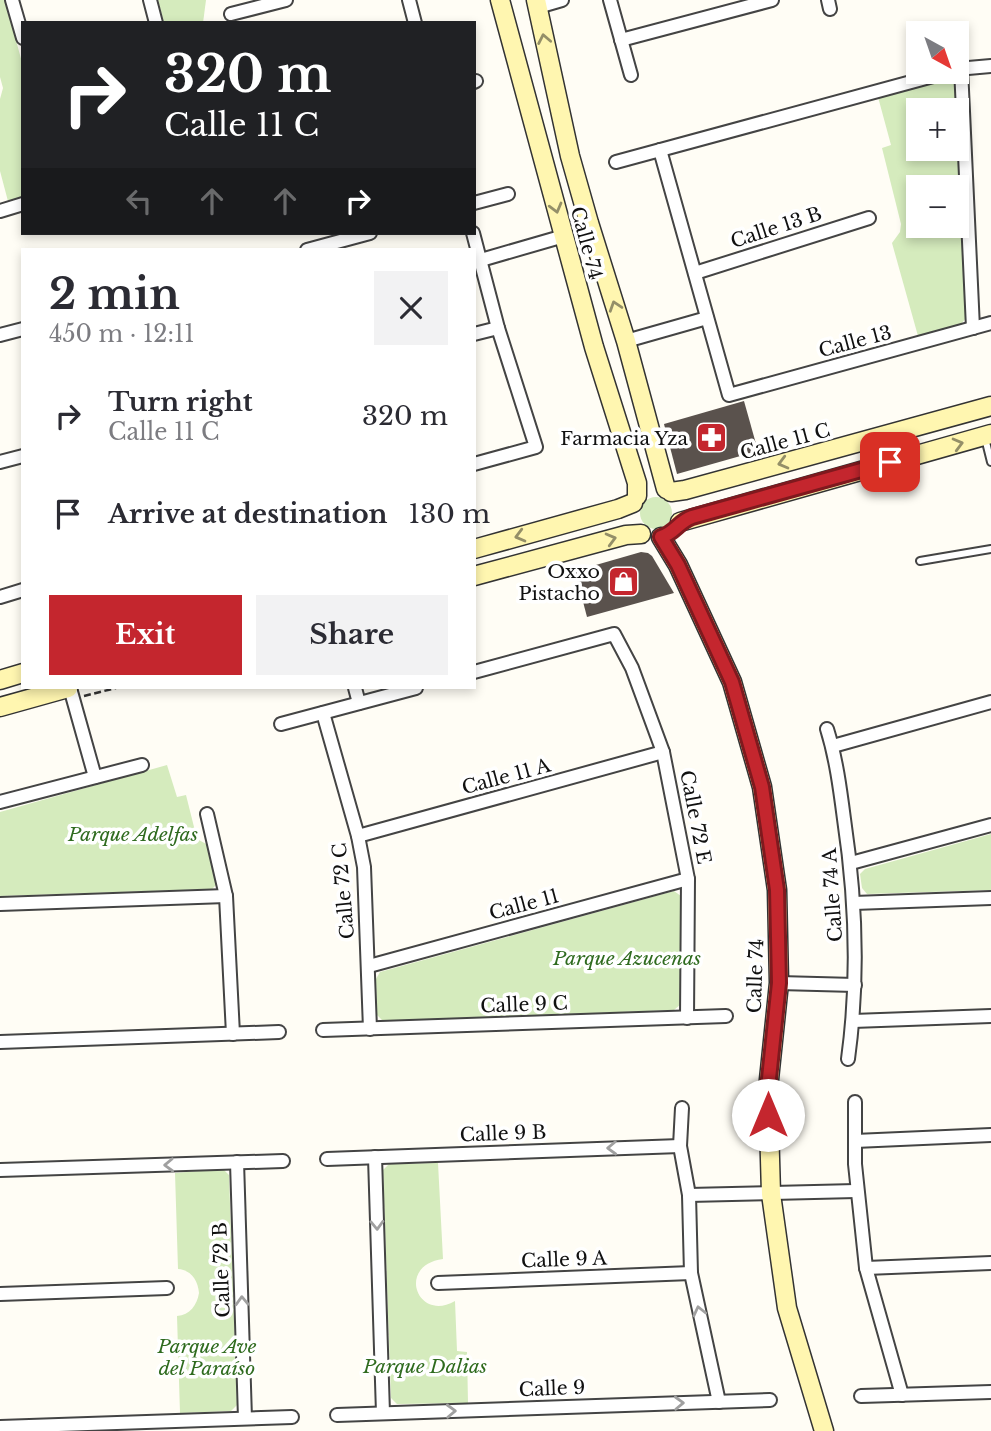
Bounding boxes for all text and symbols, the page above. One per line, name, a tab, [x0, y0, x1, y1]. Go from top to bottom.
north arrow	[906, 21, 970, 84]
map controls	[906, 21, 969, 238]
one-way arrow	[538, 33, 553, 45]
text: 320 m	[164, 44, 331, 105]
icon: right	[49, 49, 140, 140]
button: +	[906, 98, 969, 161]
text: Calle 11 C	[164, 105, 319, 145]
button: −	[906, 175, 969, 238]
icon: left	[120, 182, 158, 220]
icon: ahead	[193, 182, 231, 220]
icon: ahead	[266, 182, 304, 220]
icon: right	[339, 182, 377, 220]
one-way arrow	[548, 202, 562, 214]
street label: Calle 13 B	[728, 202, 825, 253]
street label: Calle 74	[566, 204, 607, 282]
text: 2 min	[49, 268, 180, 320]
button: close	[374, 271, 448, 345]
one-way arrow	[609, 300, 623, 312]
text: 450 m · 12:11	[49, 320, 194, 348]
street label: Calle 13	[816, 321, 894, 362]
text: Turn right	[108, 386, 253, 418]
icon: right	[49, 397, 87, 435]
text: 320 m	[362, 400, 448, 432]
text: Calle 11 C	[108, 418, 219, 446]
street label: Calle 11 C	[738, 418, 833, 465]
pharmacy icon: Farmacia Yza	[694, 421, 728, 455]
place label: Farmacia Yza	[560, 427, 688, 450]
pin	[860, 432, 920, 492]
one-way arrow	[951, 437, 963, 452]
icon: arrive	[871, 443, 909, 481]
one-way arrow	[778, 455, 790, 469]
icon: arrive	[49, 495, 87, 533]
text: Arrive at destination	[108, 498, 388, 530]
text: 130 m	[409, 498, 490, 530]
one-way arrow	[515, 528, 527, 542]
one-way arrow	[605, 533, 617, 547]
place label: Oxxo Pistacho	[518, 560, 600, 605]
shop icon: Oxxo Pistacho	[606, 565, 640, 599]
button: Exit	[49, 595, 242, 675]
button: Share	[256, 595, 448, 675]
street label: Calle 11 A	[459, 754, 553, 799]
street label: Calle 72 E	[675, 768, 716, 866]
park label: Parque Adelfas	[67, 823, 198, 846]
street label: Calle 72 C	[328, 842, 359, 940]
street label: Calle 74 A	[818, 847, 847, 943]
street label: Calle 11	[487, 884, 562, 925]
street label: Calle 74	[743, 938, 768, 1014]
park label: Parque Azucenas	[552, 947, 701, 970]
street label: Calle 9 C	[480, 991, 568, 1018]
position arrow	[731, 1078, 805, 1152]
street label: Calle 9 B	[459, 1120, 547, 1147]
one-way arrow	[606, 1141, 617, 1156]
one-way arrow	[163, 1157, 174, 1172]
one-way arrow	[369, 1220, 385, 1231]
street label: Calle 72 B	[208, 1222, 235, 1318]
street label: Calle 9 A	[521, 1246, 608, 1272]
one-way arrow	[234, 1295, 249, 1306]
one-way arrow	[693, 1305, 707, 1317]
park label: Parque Ave del Paraíso	[157, 1335, 257, 1380]
park label: Parque Dalias	[362, 1355, 487, 1378]
street label: Calle 9	[518, 1376, 586, 1401]
one-way arrow	[674, 1396, 685, 1411]
one-way arrow	[447, 1403, 457, 1419]

